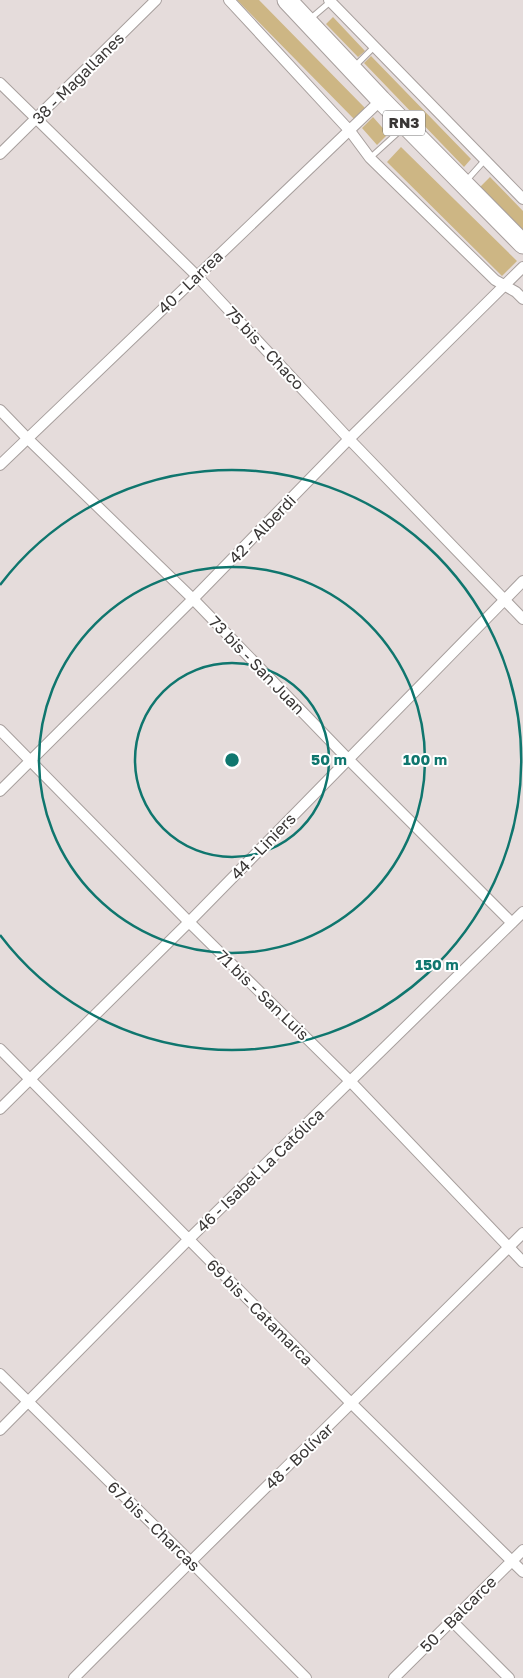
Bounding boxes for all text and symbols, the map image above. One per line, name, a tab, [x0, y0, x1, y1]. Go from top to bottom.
street label: 38 - Magallanes	[28, 28, 128, 128]
road number: RN3	[383, 110, 425, 136]
street label: 40 - Larrea	[153, 246, 227, 318]
street label: 75 bis - Chaco	[221, 302, 309, 394]
street label: 42 - Alberdi	[224, 490, 300, 568]
street label: 73 bis - San Juan	[205, 612, 309, 718]
text: 50 m	[311, 750, 347, 768]
text: 100 m	[403, 750, 447, 768]
centre of rings	[223, 751, 241, 769]
street label: 44 - Liniers	[226, 808, 300, 884]
street label: 71 bis - San Luis	[212, 946, 314, 1044]
text: 150 m	[415, 955, 459, 973]
street label: 46 - Isabel La Católica	[192, 1104, 328, 1236]
street label: 69 bis - Catamarca	[203, 1255, 317, 1369]
street label: 48 - Bolívar	[261, 1419, 337, 1493]
street label: 67 bis - Charcas	[104, 1477, 204, 1575]
street label: 50 - Balcarce	[416, 1572, 500, 1656]

